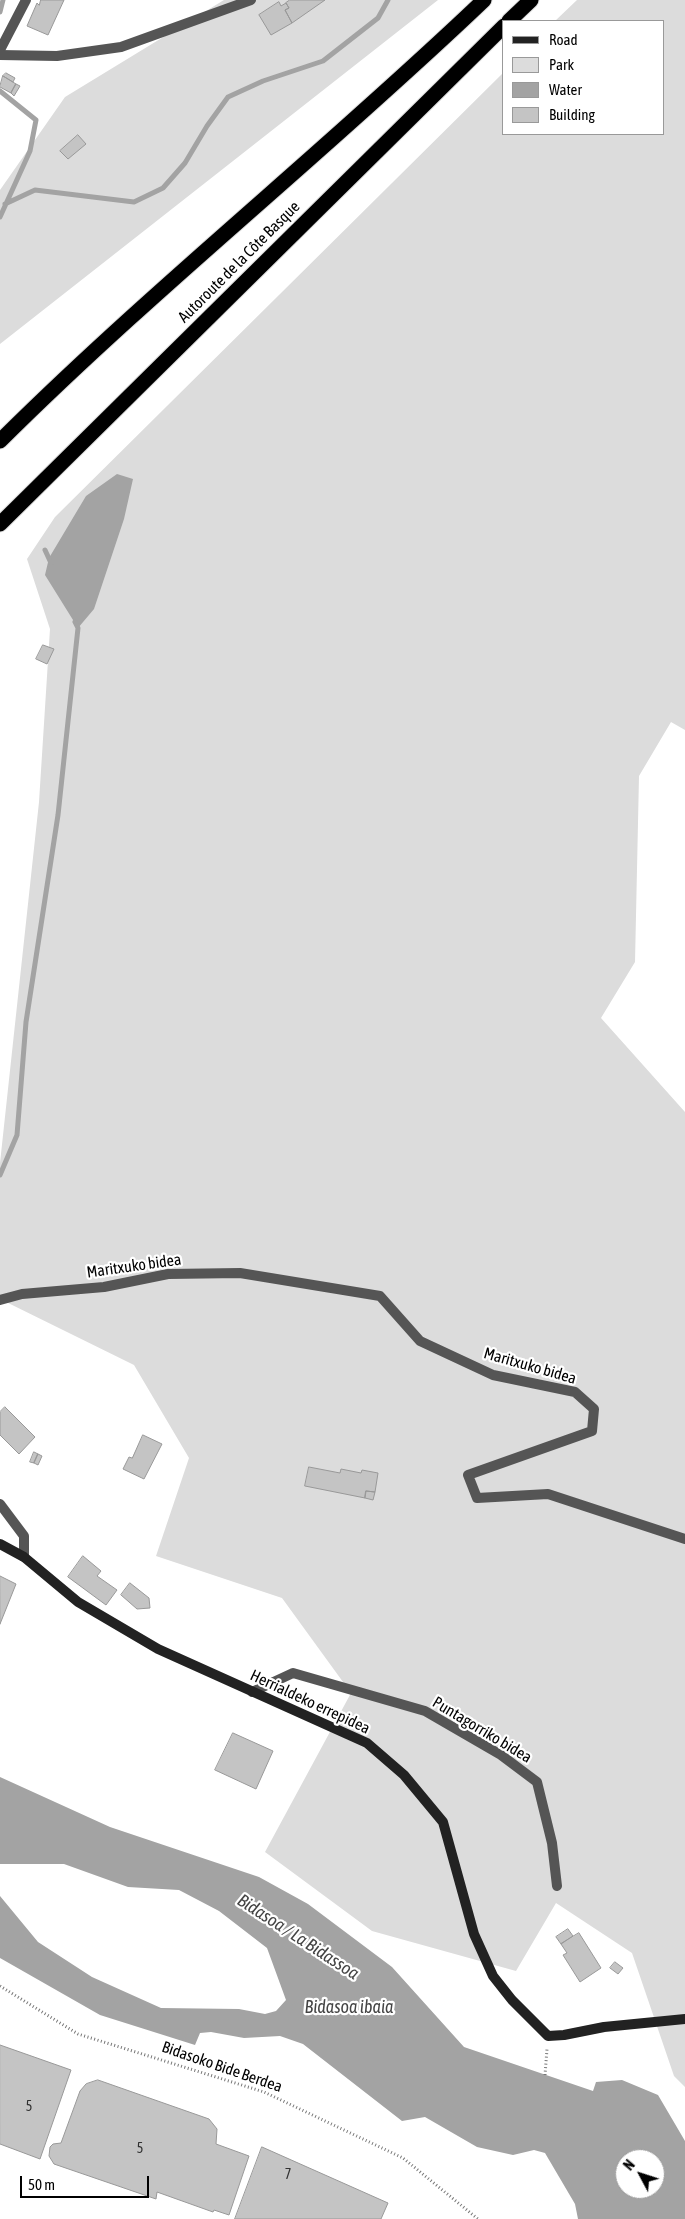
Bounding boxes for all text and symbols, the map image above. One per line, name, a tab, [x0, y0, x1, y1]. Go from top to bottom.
legend	[502, 20, 665, 135]
text: Road	[549, 31, 578, 48]
text: Park	[549, 56, 574, 73]
text: Water	[549, 81, 582, 98]
text: Building	[549, 106, 595, 123]
street label: Autoroute de la Côte Basque	[174, 197, 304, 327]
street label: Maritxuko bidea	[85, 1250, 183, 1282]
street label: Maritxuko bidea	[482, 1344, 578, 1388]
street label: Herrialdeko errepidea	[247, 1666, 373, 1738]
street label: Puntagorriko bidea	[429, 1693, 535, 1767]
water label: Bidasoa / La Bidassoa	[233, 1890, 363, 1984]
water label: Bidasoa ibaia	[305, 1996, 393, 2018]
street label: Bidasoko Bide Berdea	[159, 2037, 285, 2097]
house number: 5	[26, 2099, 32, 2115]
house number: 5	[137, 2141, 143, 2157]
north arrow	[615, 2149, 665, 2199]
text: N	[620, 2157, 638, 2173]
scale bar	[22, 2166, 151, 2198]
house number: 7	[285, 2167, 291, 2183]
text: 50 m	[28, 2176, 55, 2193]

